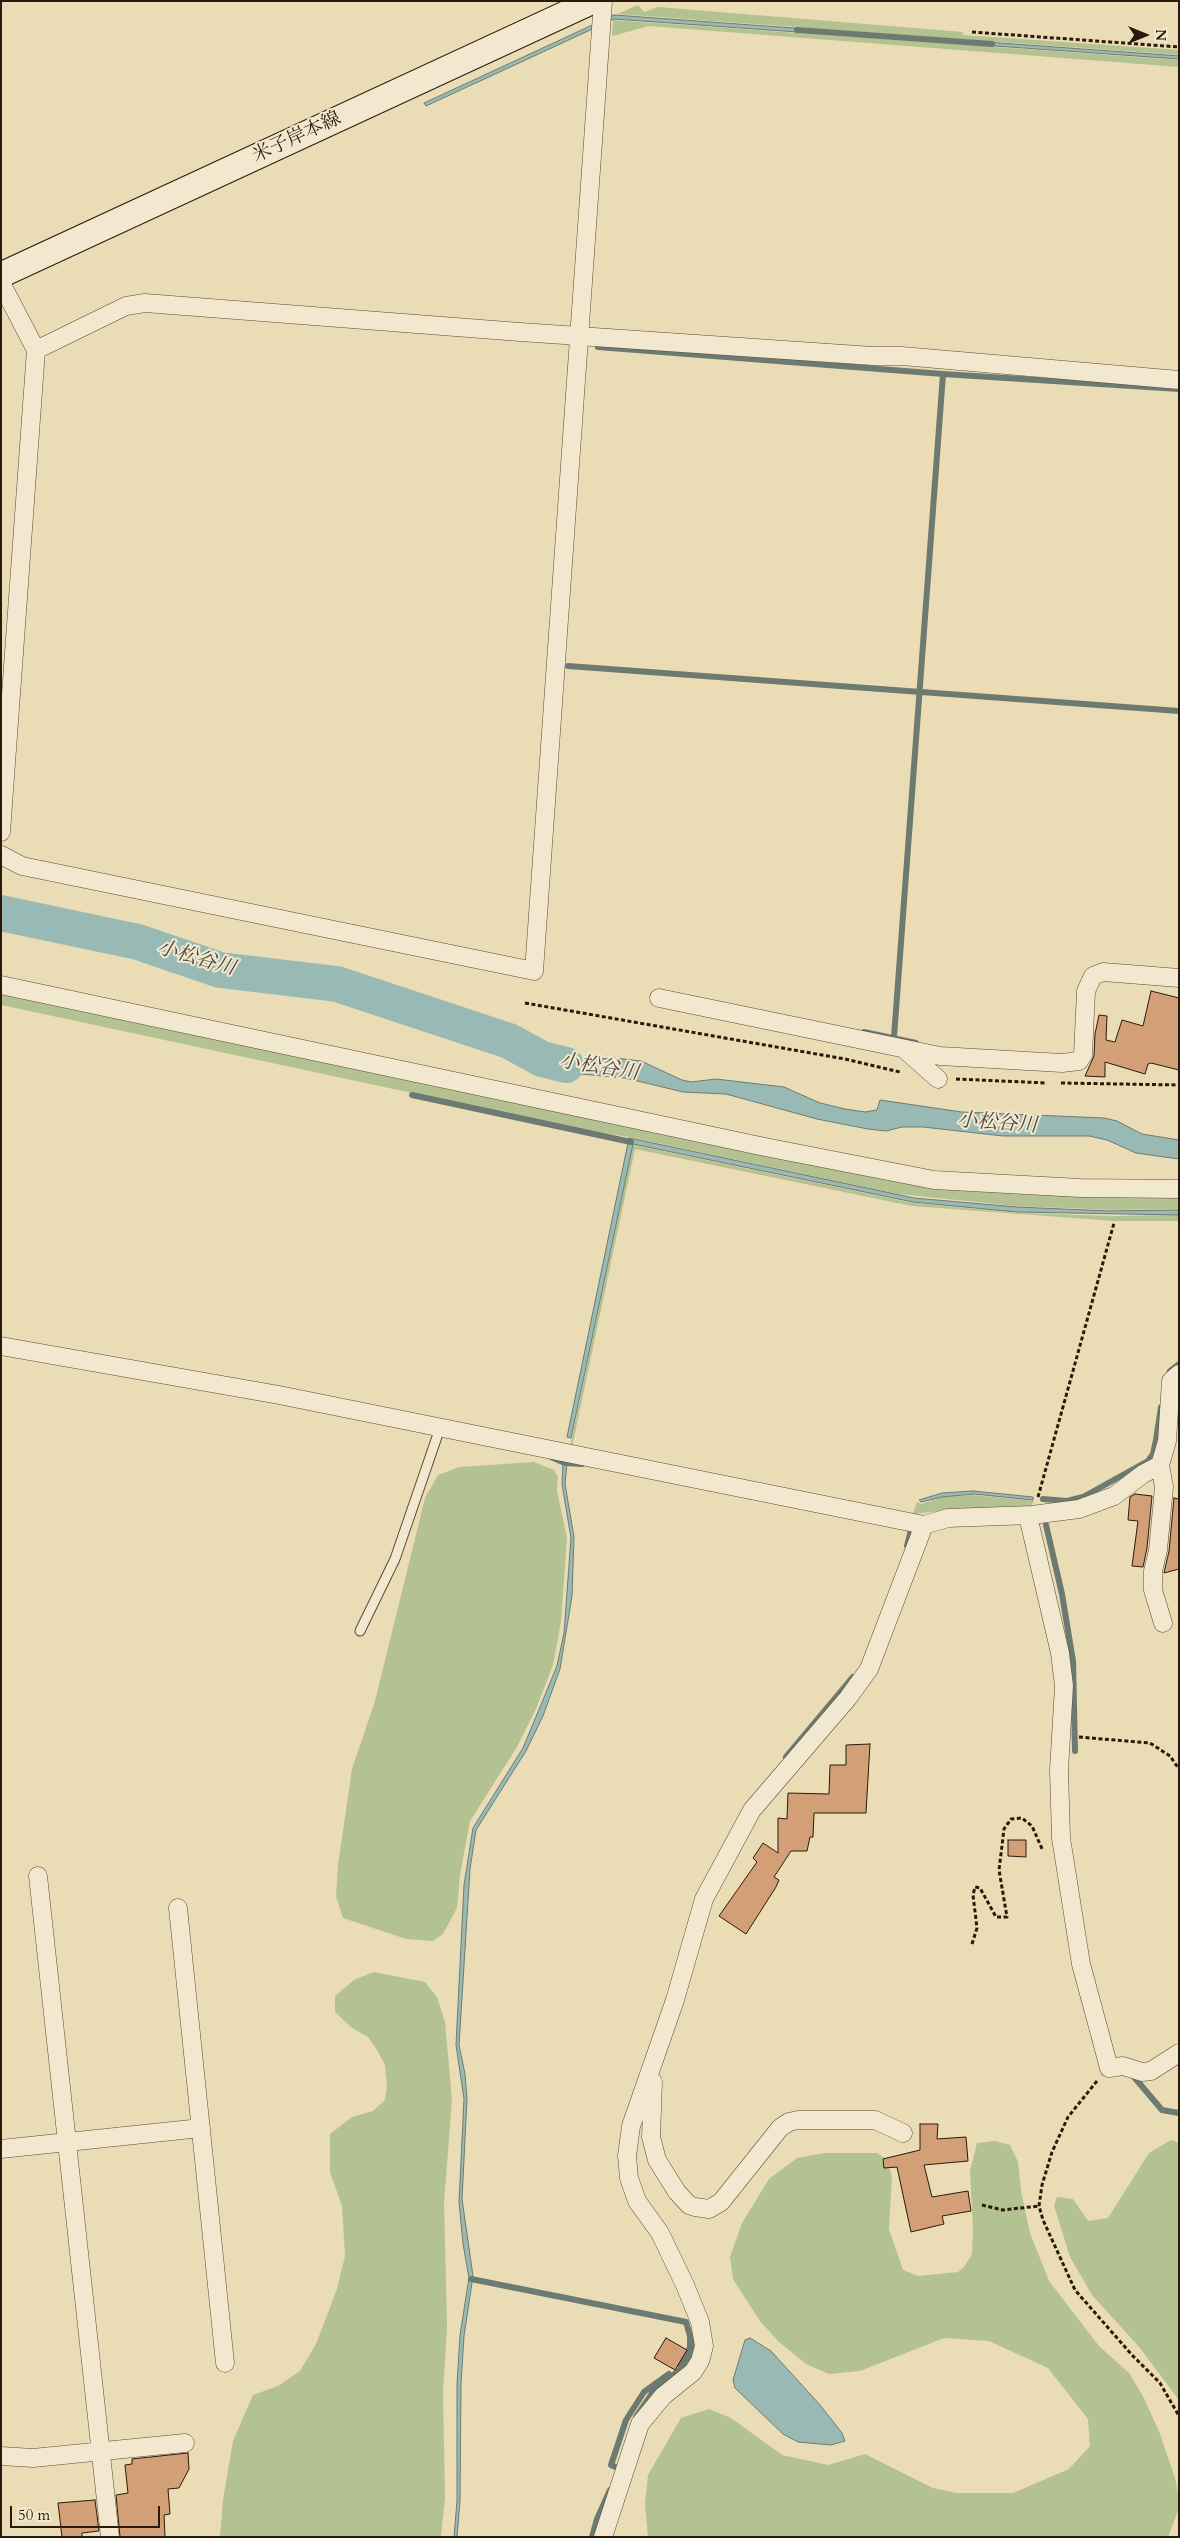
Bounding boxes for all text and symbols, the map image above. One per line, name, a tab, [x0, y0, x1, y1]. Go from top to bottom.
north arrow	[1120, 10, 1170, 60]
text: N	[1151, 29, 1170, 41]
street label: 米子岸本線	[249, 108, 345, 168]
water label: 小松谷川	[154, 936, 238, 982]
water label: 小松谷川	[558, 1050, 640, 1086]
water label: 小松谷川	[956, 1109, 1038, 1139]
scale bar	[12, 2496, 162, 2528]
text: 50 m	[18, 2505, 50, 2525]

